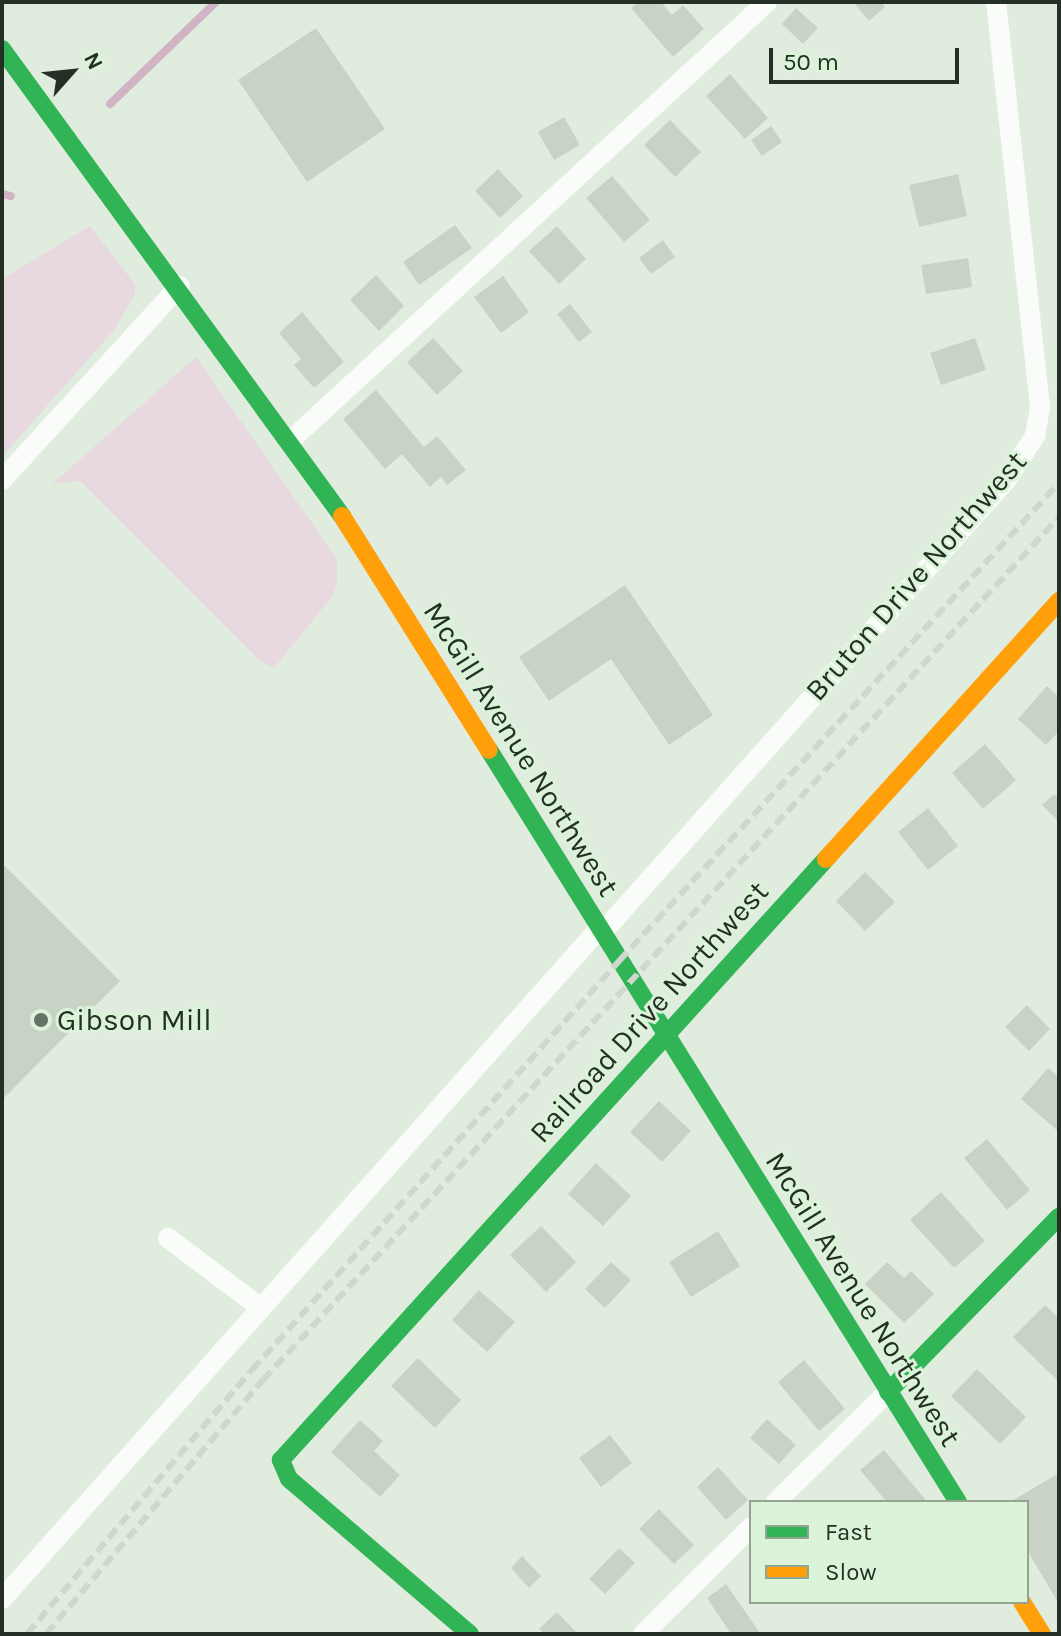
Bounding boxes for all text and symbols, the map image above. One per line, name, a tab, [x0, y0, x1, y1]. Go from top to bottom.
north arrow	[32, 32, 112, 112]
scale bar	[773, 32, 963, 82]
text: N	[78, 48, 109, 74]
text: 50 m	[783, 48, 839, 76]
street label: Bruton Drive Northwest	[798, 444, 1034, 708]
street label: McGill Avenue Northwest	[416, 595, 626, 903]
street label: Railroad Drive Northwest	[522, 874, 776, 1150]
place label: Gibson Mill	[57, 1002, 212, 1038]
marker: Gibson Mill	[32, 1011, 50, 1029]
street label: McGill Avenue Northwest	[758, 1145, 968, 1453]
legend	[749, 1500, 1029, 1604]
text: Fast	[825, 1518, 872, 1546]
text: Slow	[825, 1558, 877, 1586]

